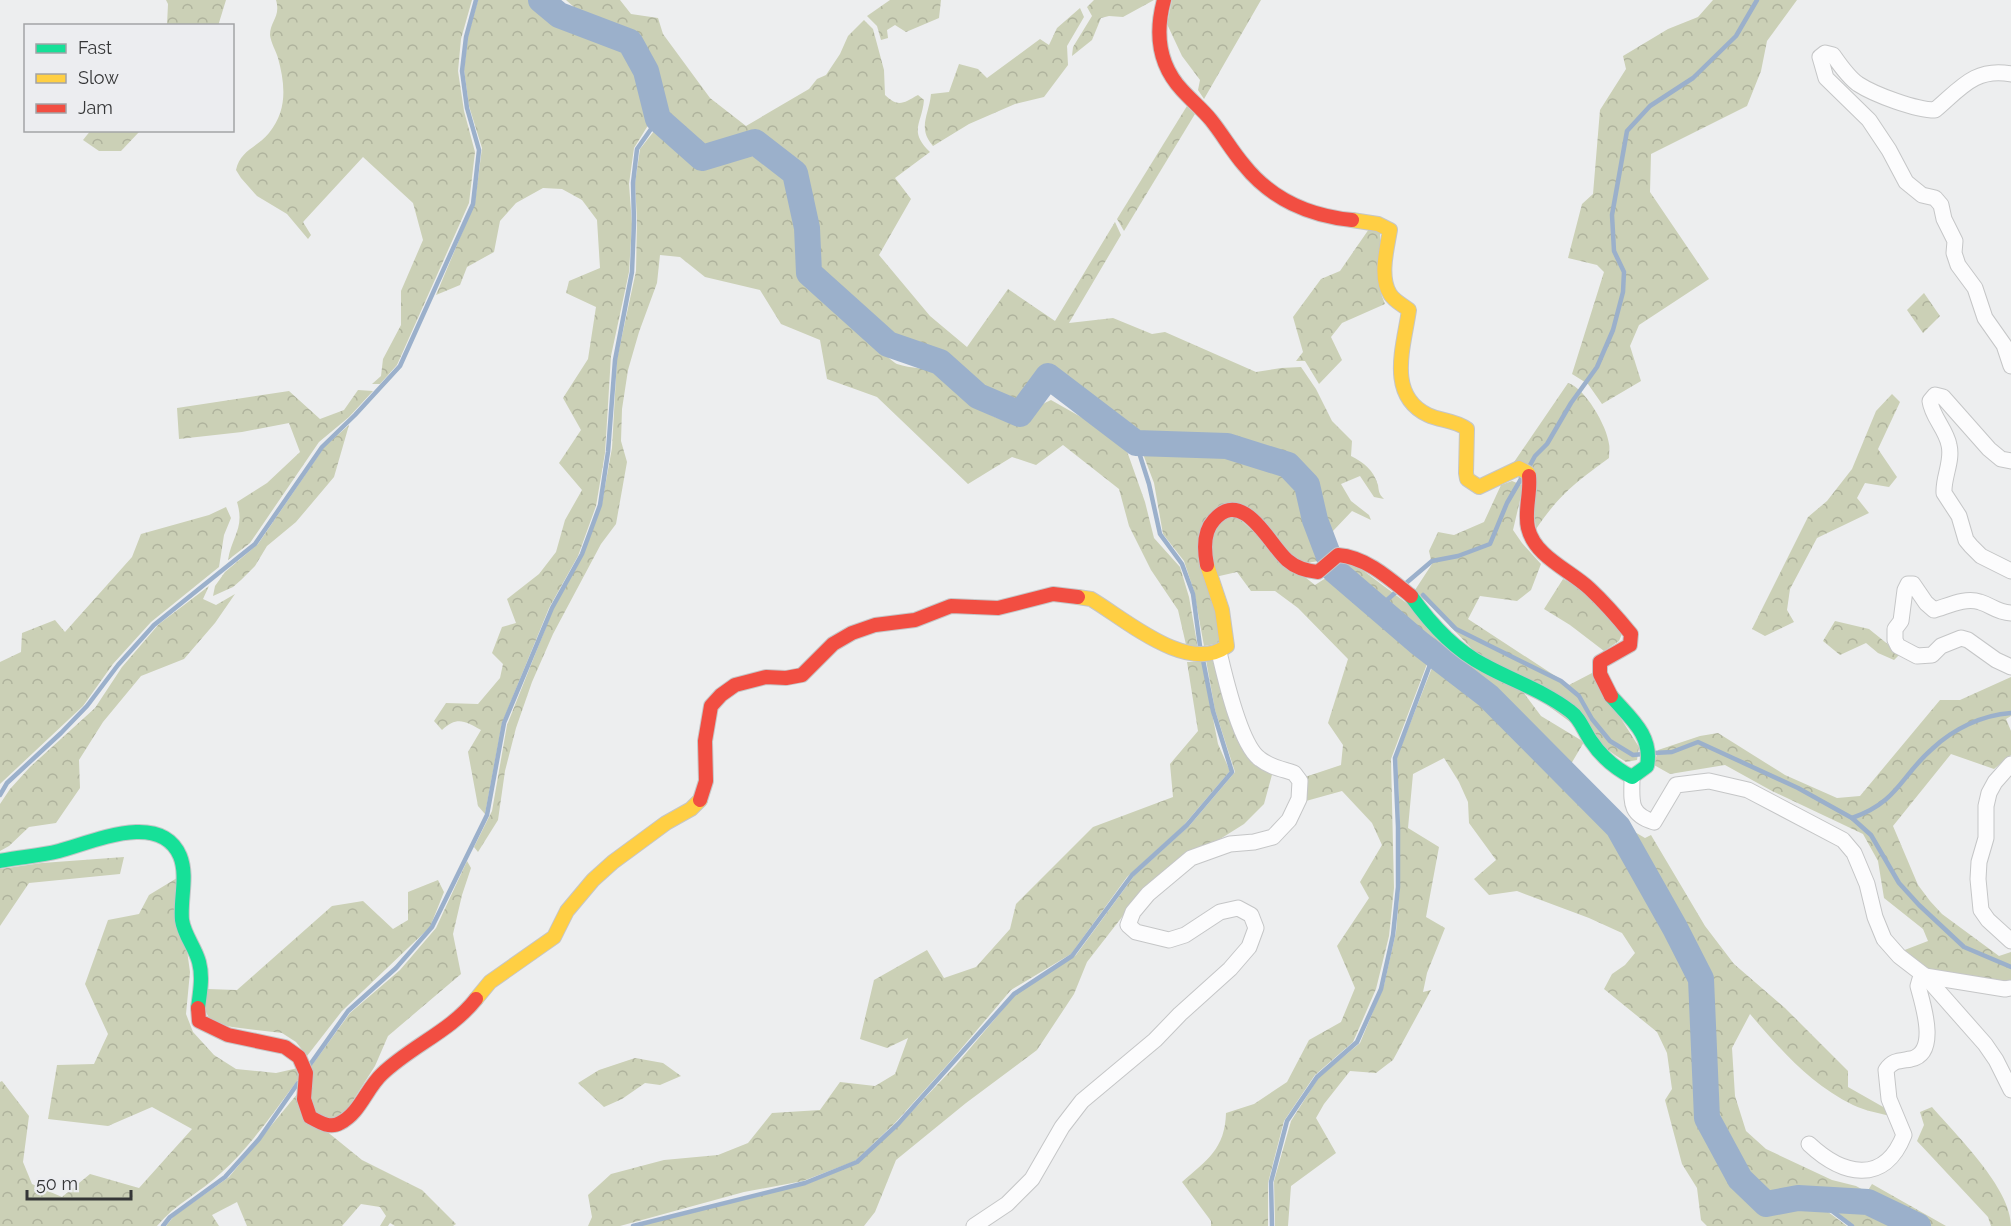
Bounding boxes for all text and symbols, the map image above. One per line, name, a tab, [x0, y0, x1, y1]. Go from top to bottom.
legend	[24, 24, 234, 132]
text: Fast	[78, 37, 112, 58]
text: Slow	[78, 67, 119, 88]
text: Jam	[78, 97, 113, 118]
scale bar	[27, 1163, 130, 1201]
text: 50 m	[36, 1173, 78, 1194]

